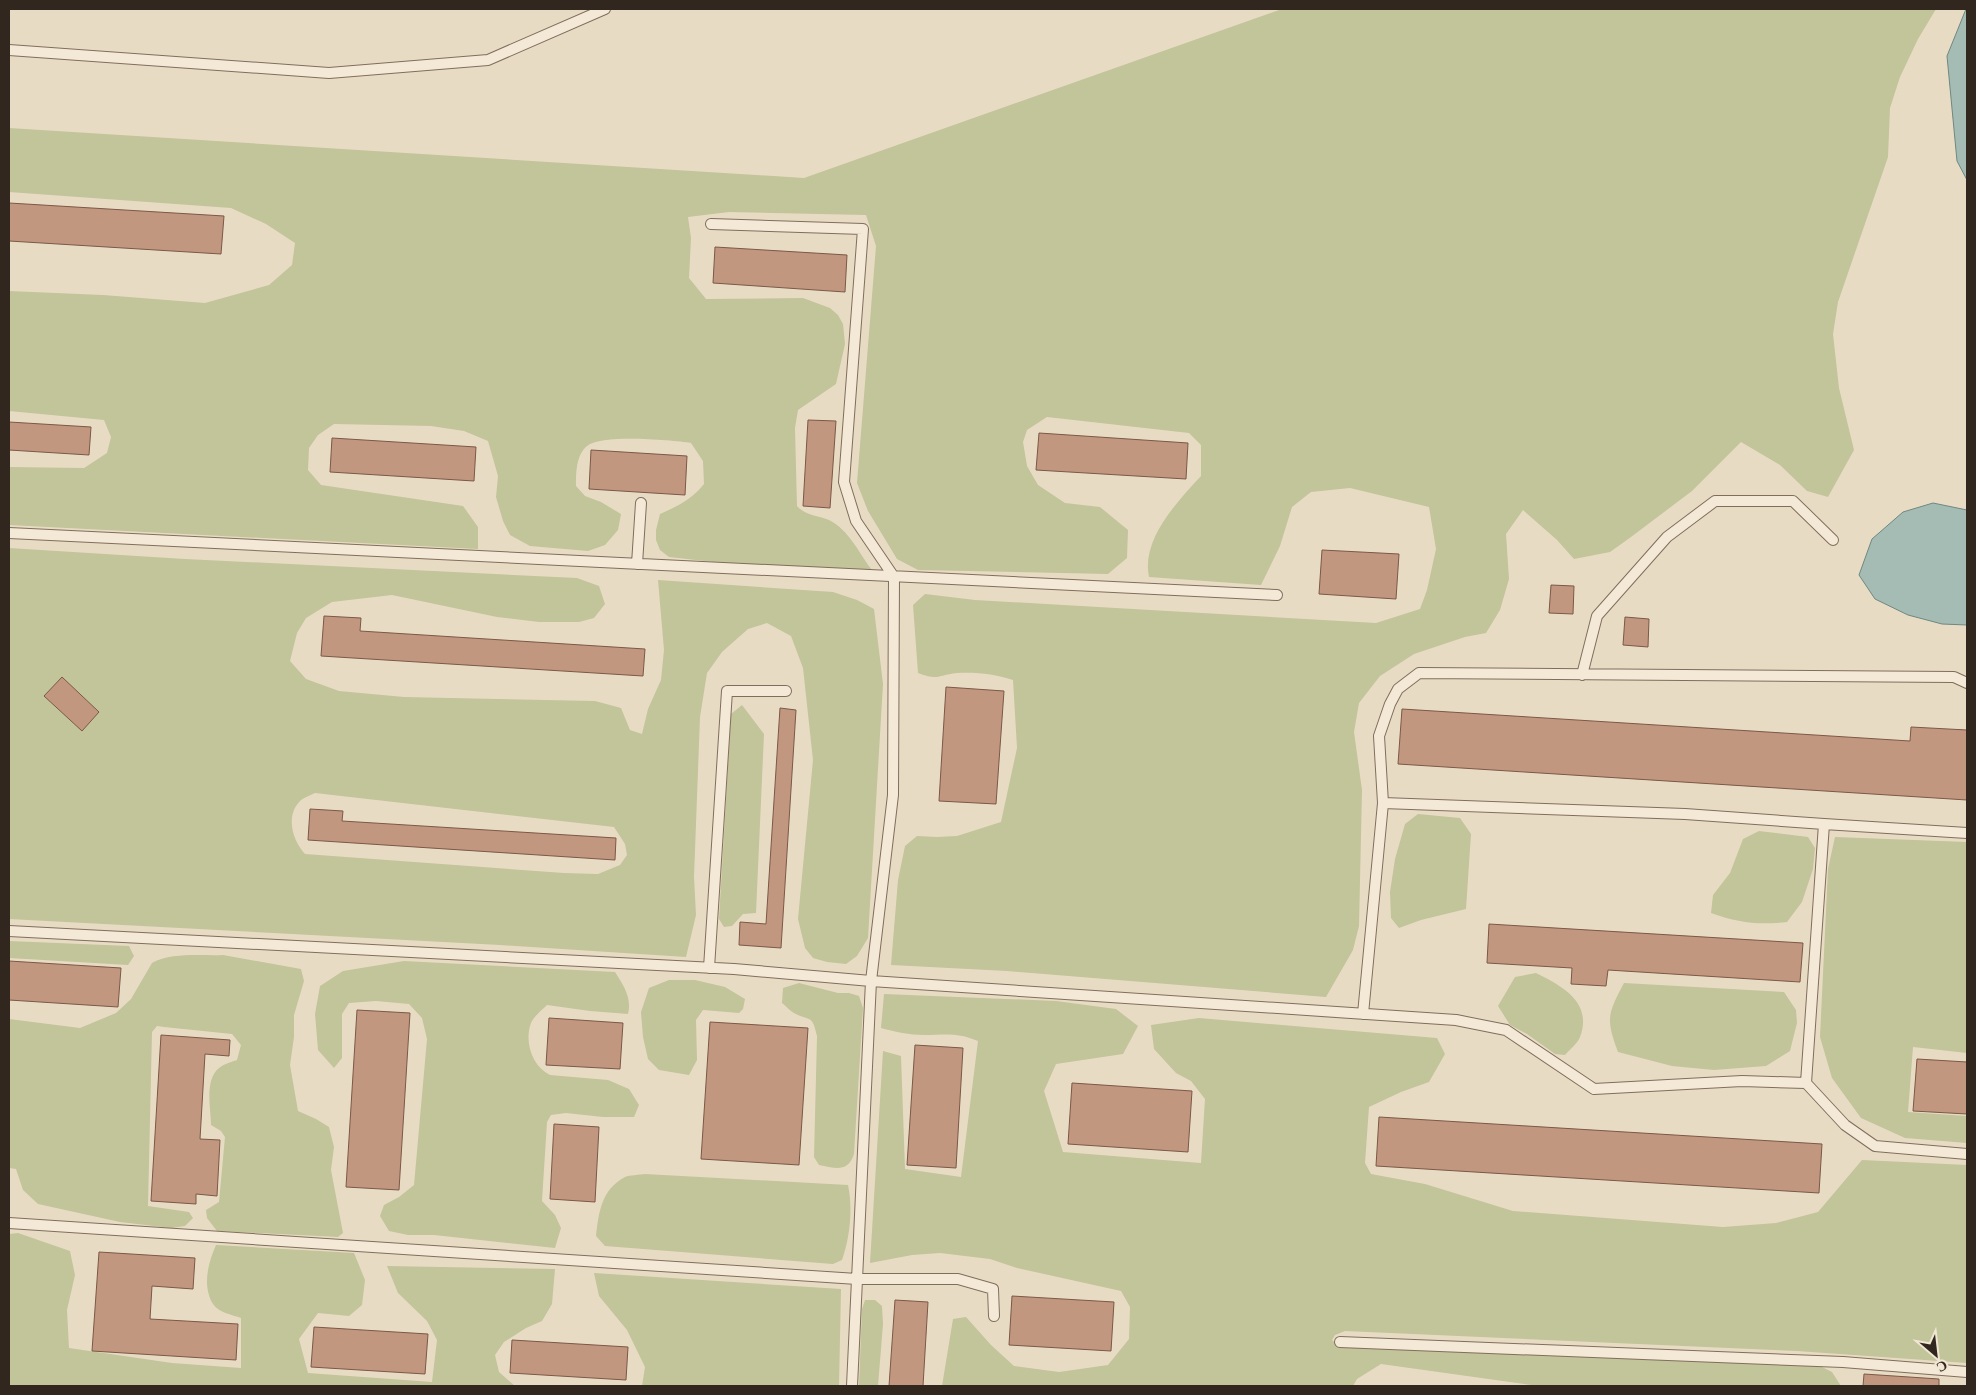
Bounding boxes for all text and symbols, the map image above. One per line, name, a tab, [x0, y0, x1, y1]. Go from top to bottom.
north arrow	[1911, 1330, 1961, 1380]
text: С	[1934, 1357, 1950, 1375]

